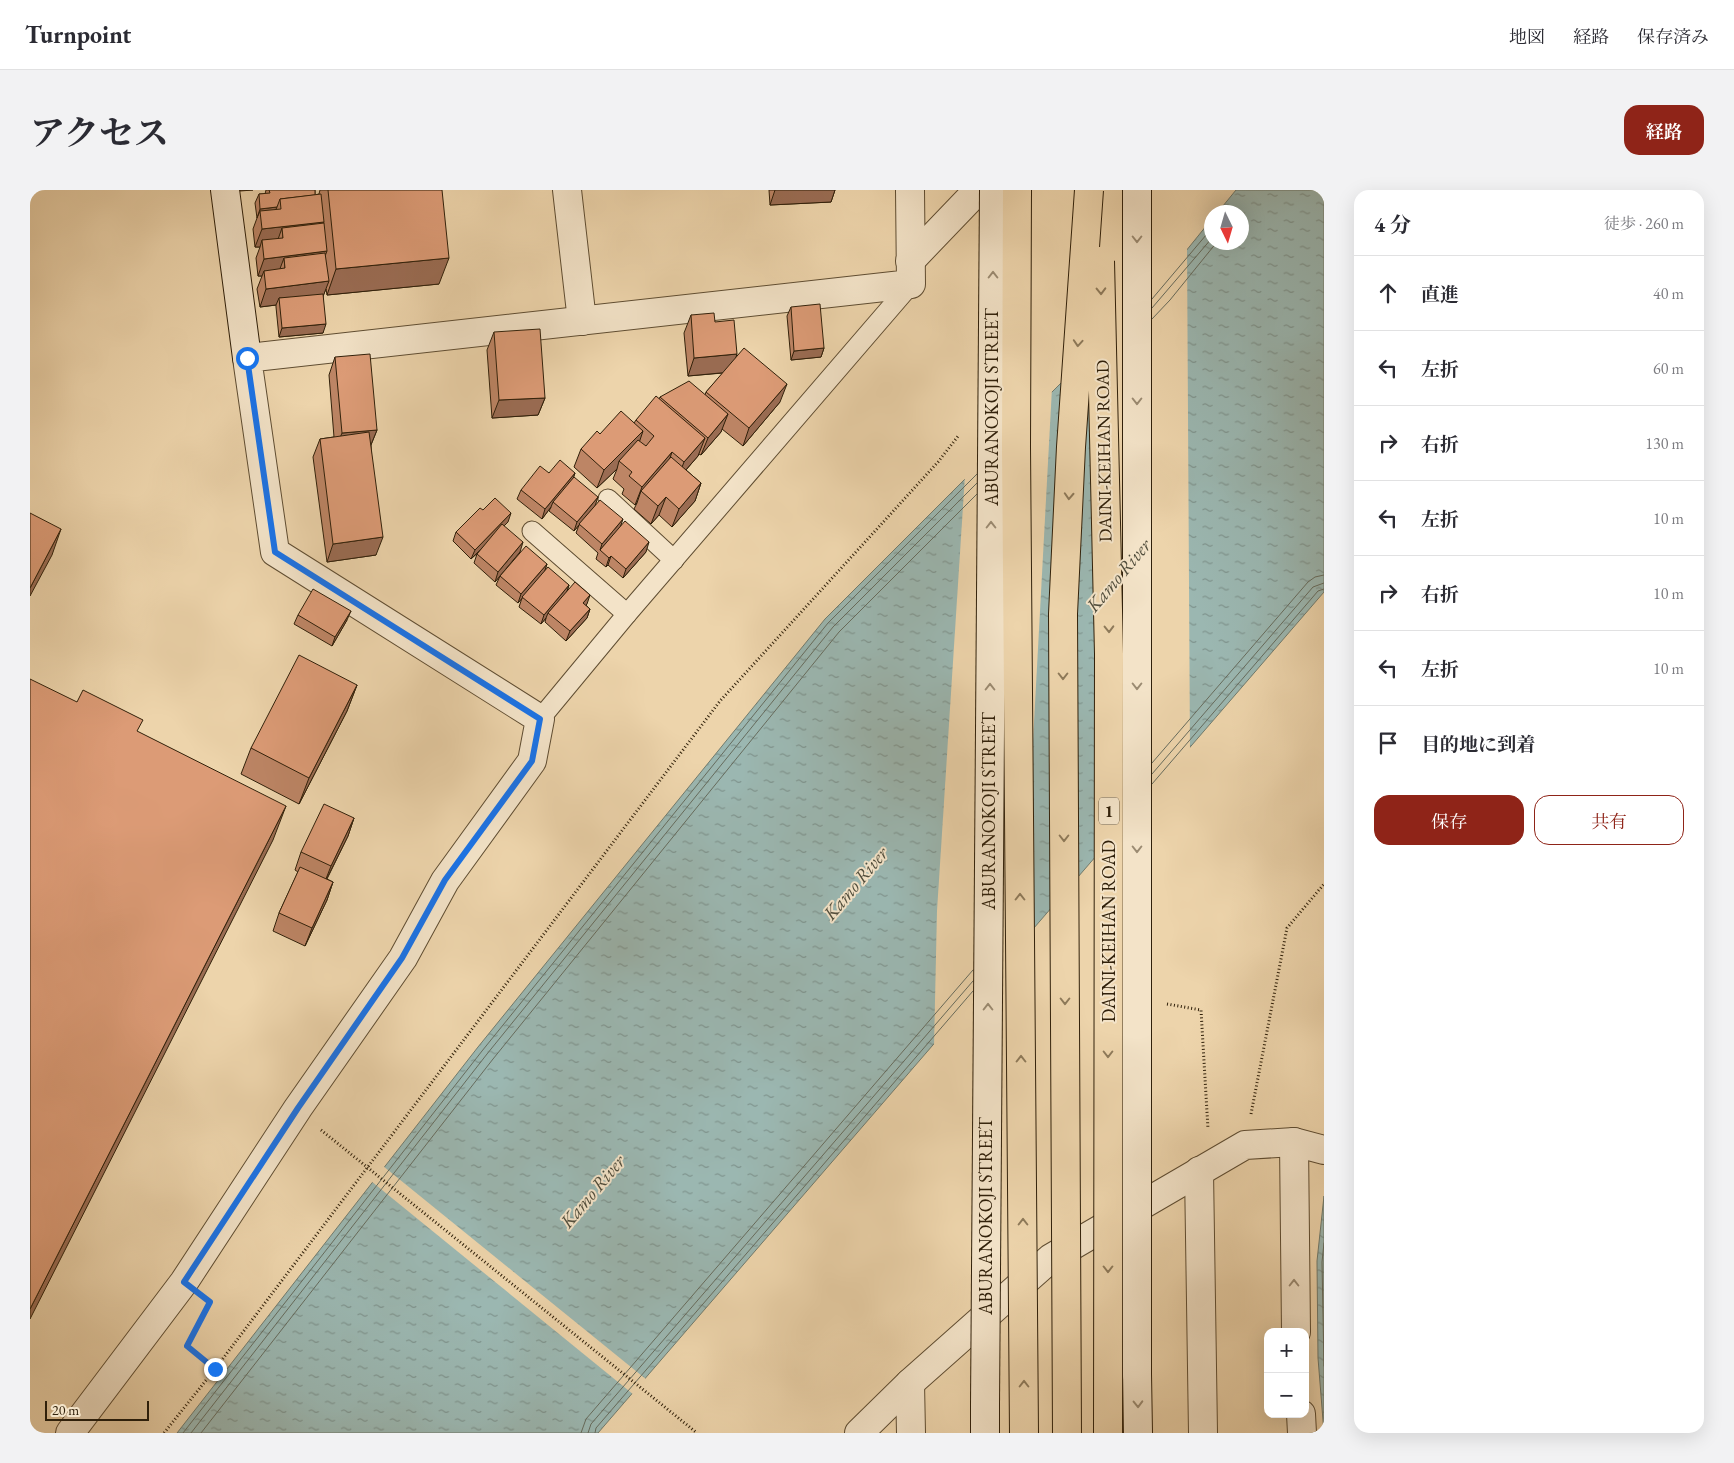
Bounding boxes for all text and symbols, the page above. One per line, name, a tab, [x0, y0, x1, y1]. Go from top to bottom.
text: Turnpoint	[25, 19, 131, 50]
text: 地図	[1509, 25, 1545, 48]
text: 経路	[1573, 25, 1609, 48]
text: 保存済み	[1637, 25, 1709, 48]
button: 経路	[1624, 105, 1704, 155]
text: アクセス	[30, 110, 169, 155]
north arrow	[1204, 205, 1249, 250]
text: 4 分	[1374, 211, 1411, 238]
text: 徒歩 · 260 m	[1604, 213, 1684, 234]
one-way arrow	[1132, 235, 1142, 243]
one-way arrow	[988, 270, 998, 278]
icon: ahead	[1374, 279, 1402, 307]
text: 直進	[1421, 282, 1459, 307]
text: 40 m	[1653, 283, 1684, 304]
one-way arrow	[1095, 287, 1106, 295]
street label: ABURANOKOJI STREET	[980, 307, 1003, 507]
one-way arrow	[1073, 340, 1084, 348]
route start	[236, 347, 259, 370]
icon: left	[1374, 354, 1402, 382]
text: 左折	[1421, 357, 1459, 382]
text: 60 m	[1653, 358, 1684, 379]
street label: DAINI-KEIHAN ROAD	[1090, 360, 1117, 542]
one-way arrow	[1132, 398, 1142, 405]
icon: right	[1374, 429, 1402, 457]
text: 右折	[1421, 432, 1459, 457]
text: 130 m	[1645, 433, 1684, 454]
one-way arrow	[1063, 492, 1074, 500]
icon: left	[1374, 504, 1402, 532]
text: 左折	[1421, 507, 1459, 532]
text: 10 m	[1653, 508, 1684, 529]
one-way arrow	[986, 520, 996, 528]
water label: Kamo River	[1080, 533, 1157, 618]
icon: right	[1374, 579, 1402, 607]
text: 右折	[1421, 582, 1459, 607]
text: 10 m	[1653, 583, 1684, 604]
one-way arrow	[1104, 625, 1114, 633]
icon: left	[1374, 654, 1402, 682]
text: 左折	[1421, 657, 1459, 682]
text: 10 m	[1653, 658, 1684, 679]
one-way arrow	[1058, 672, 1068, 680]
one-way arrow	[1132, 682, 1142, 690]
one-way arrow	[985, 683, 995, 690]
street label: ABURANOKOJI STREET	[977, 711, 1000, 911]
icon: arrive	[1374, 729, 1402, 757]
text: 目的地に到着	[1421, 732, 1535, 757]
button: 保存	[1374, 795, 1524, 845]
button: 共有	[1534, 795, 1684, 845]
road number: 1	[1099, 798, 1119, 824]
one-way arrow	[1059, 835, 1069, 843]
street label: DAINI-KEIHAN ROAD	[1097, 840, 1120, 1022]
water label: Kamo River	[817, 841, 894, 926]
one-way arrow	[1132, 845, 1142, 853]
one-way arrow	[1015, 893, 1025, 900]
one-way arrow	[1060, 998, 1070, 1005]
one-way arrow	[983, 1003, 993, 1010]
one-way arrow	[1103, 1050, 1113, 1058]
one-way arrow	[1016, 1055, 1026, 1063]
street label: ABURANOKOJI STREET	[974, 1116, 997, 1316]
water label: Kamo River	[554, 1149, 631, 1234]
one-way arrow	[1018, 1218, 1028, 1226]
one-way arrow	[1103, 1265, 1113, 1273]
one-way arrow	[1289, 1279, 1299, 1286]
map controls	[1264, 1328, 1309, 1418]
button: +	[1264, 1328, 1309, 1373]
route end	[204, 1358, 227, 1381]
button: −	[1264, 1373, 1309, 1418]
one-way arrow	[1019, 1380, 1029, 1388]
scale bar	[45, 1398, 149, 1421]
one-way arrow	[1132, 1400, 1143, 1408]
text: 20 m	[52, 1401, 79, 1419]

